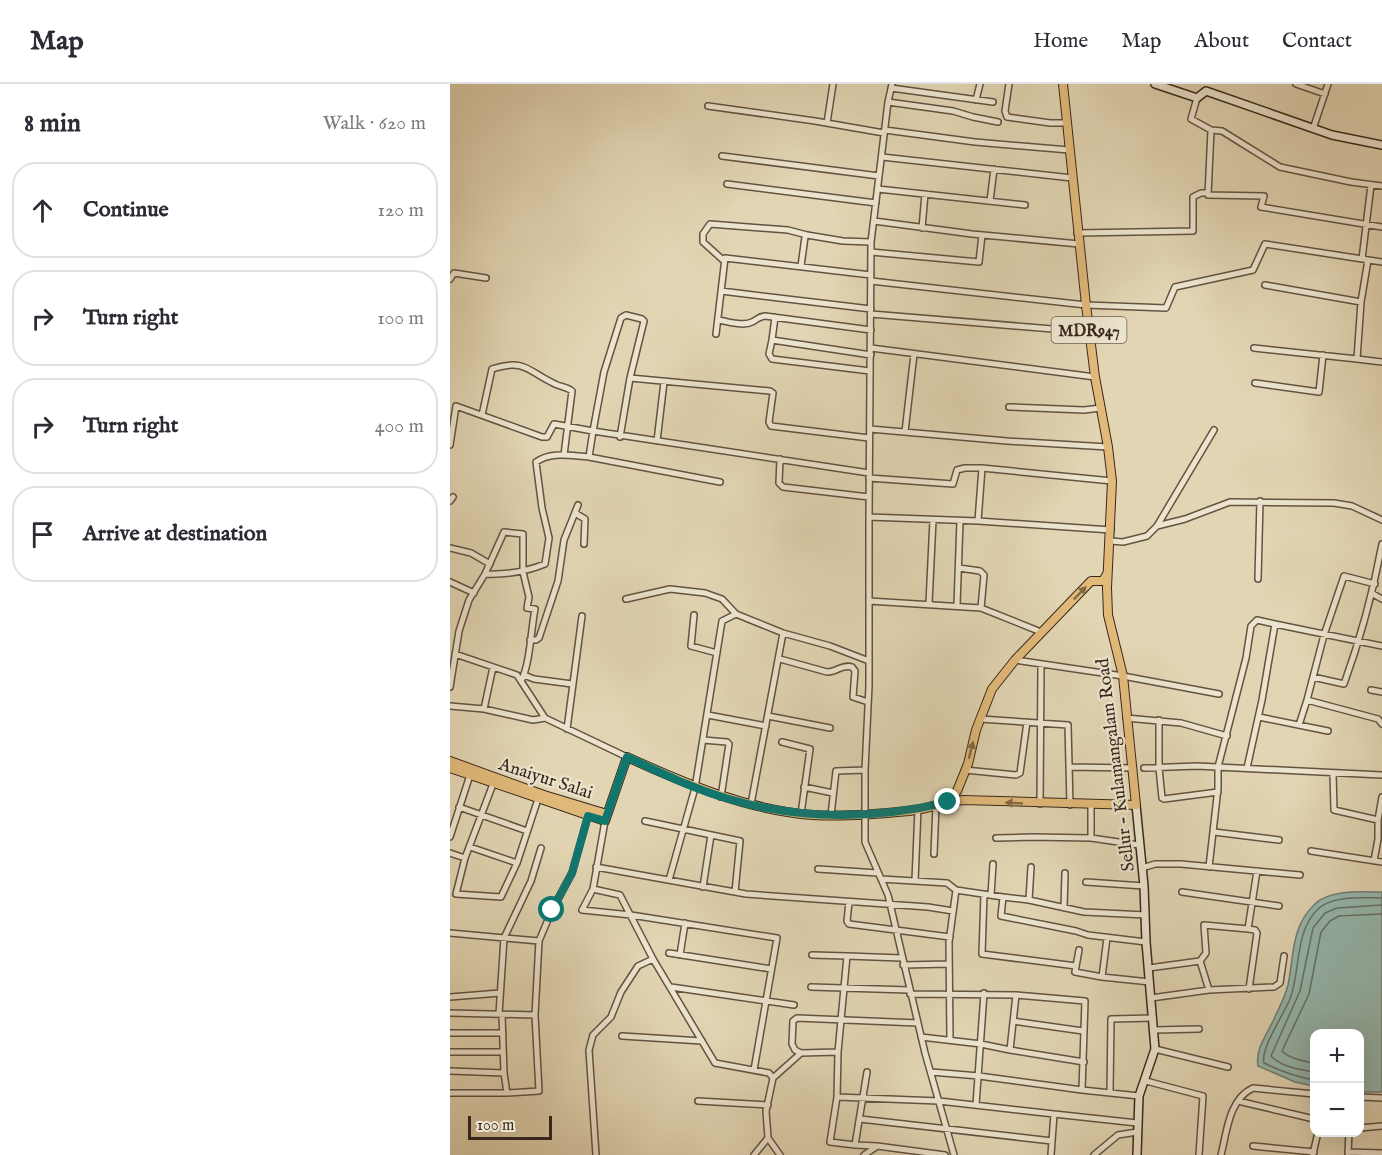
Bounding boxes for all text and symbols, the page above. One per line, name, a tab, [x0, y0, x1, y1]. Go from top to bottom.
text: Map	[30, 24, 84, 59]
text: Home	[1033, 28, 1088, 55]
text: Map	[1121, 28, 1161, 55]
text: About	[1194, 28, 1249, 55]
text: Contact	[1282, 28, 1352, 55]
text: 8 min	[24, 107, 81, 140]
text: Walk · 620 m	[323, 111, 426, 136]
icon: ahead	[26, 194, 59, 227]
text: Continue	[83, 196, 169, 224]
text: 120 m	[378, 198, 424, 223]
icon: right	[26, 302, 59, 335]
text: Turn right	[83, 304, 178, 332]
text: 100 m	[377, 306, 424, 331]
road number: MDR947	[1052, 317, 1126, 343]
icon: right	[26, 410, 59, 443]
text: Turn right	[83, 412, 178, 440]
text: 400 m	[375, 414, 424, 439]
icon: arrive	[26, 518, 59, 551]
text: Arrive at destination	[83, 520, 267, 548]
one-way arrow	[1073, 586, 1087, 600]
street label: Sellur - Kulamangalam Road	[1092, 657, 1141, 873]
one-way arrow	[966, 740, 976, 759]
street label: Anaiyur Salai	[495, 753, 596, 805]
route end	[934, 788, 960, 814]
one-way arrow	[1005, 798, 1024, 807]
route start	[538, 896, 564, 922]
map controls	[1310, 1029, 1364, 1137]
button: +	[1310, 1029, 1364, 1083]
button: −	[1310, 1083, 1364, 1137]
scale bar	[468, 1113, 552, 1140]
text: 100 m	[477, 1116, 514, 1136]

